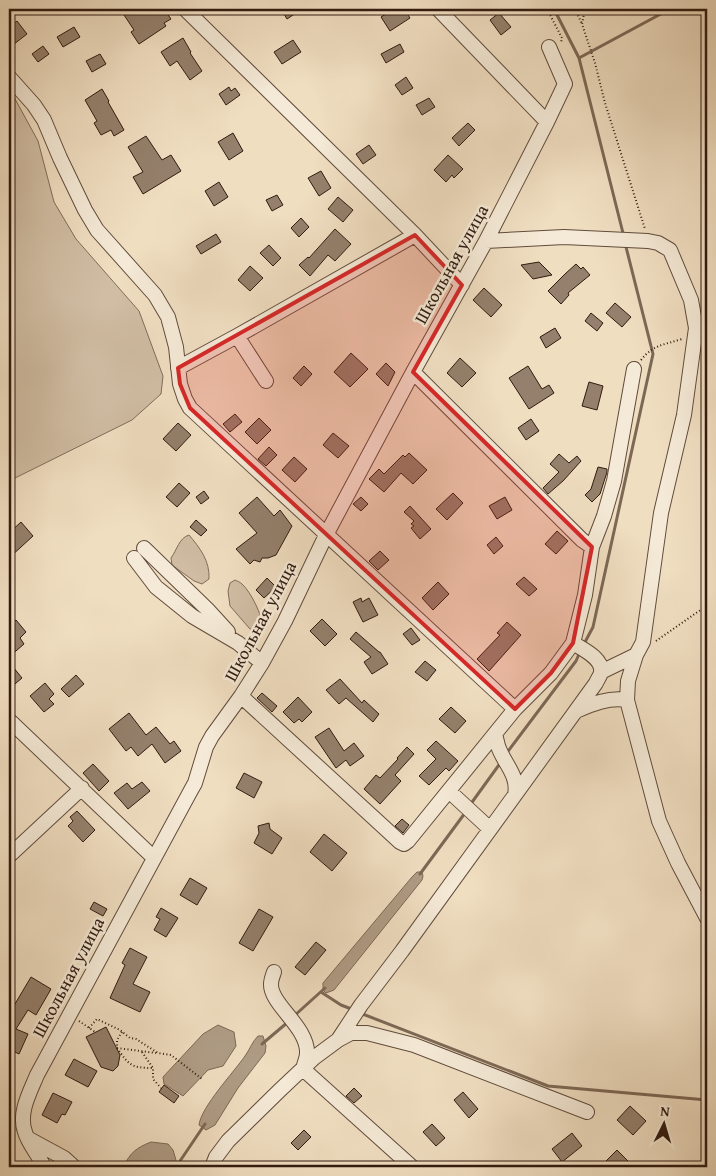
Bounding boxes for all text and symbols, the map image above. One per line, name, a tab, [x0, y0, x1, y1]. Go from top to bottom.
street label: Школьная улица	[407, 199, 495, 329]
street label: Школьная улица	[217, 556, 303, 686]
street label: Школьная улица	[25, 912, 111, 1042]
north arrow	[638, 1098, 688, 1148]
text: N	[660, 1101, 671, 1121]

